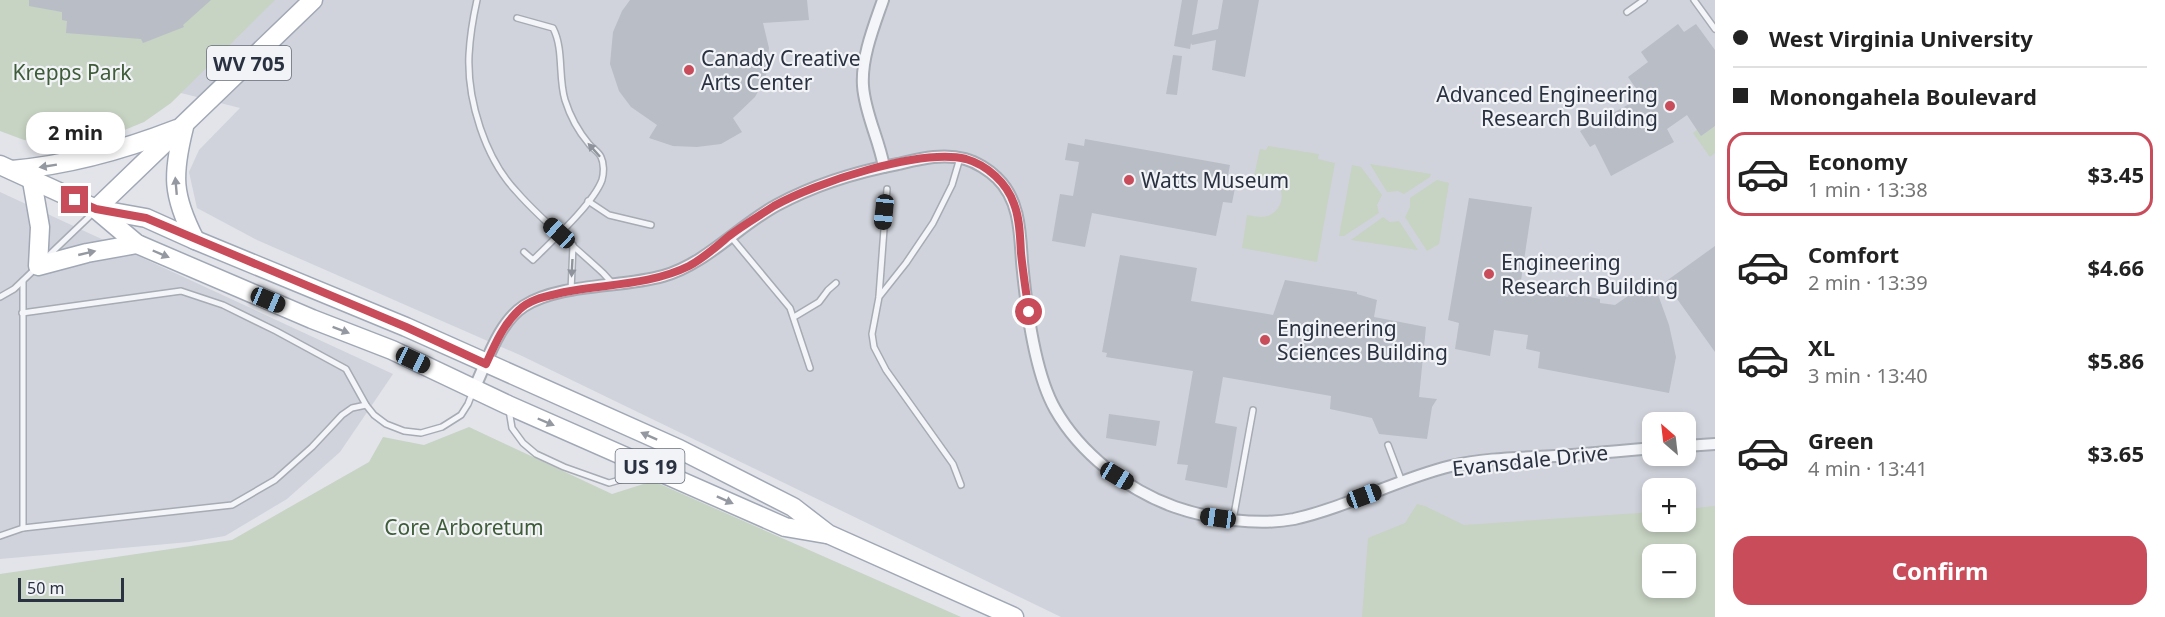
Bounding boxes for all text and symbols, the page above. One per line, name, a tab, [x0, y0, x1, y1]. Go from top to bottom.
text: West Virginia University	[1769, 23, 2033, 53]
place label: Canady Creative Arts Center	[701, 44, 861, 96]
road number: WV 705	[207, 46, 291, 80]
park label: Krepps Park	[13, 58, 132, 86]
marker: Canady Creative Arts Center	[682, 63, 696, 77]
place label: Advanced Engineering Research Building	[1436, 80, 1658, 132]
text: Monongahela Boulevard	[1769, 81, 2037, 111]
marker: Advanced Engineering Research Building	[1663, 99, 1677, 113]
callout: 2 min	[26, 113, 124, 155]
text: 2 min	[48, 119, 103, 146]
one-way arrow	[587, 142, 601, 157]
text: Economy	[1808, 146, 1907, 176]
icon: car	[1736, 147, 1790, 201]
text: $3.45	[2087, 159, 2144, 189]
one-way arrow	[38, 162, 57, 171]
place label: Watts Museum	[1141, 166, 1289, 194]
marker: Watts Museum	[1122, 173, 1136, 187]
one-way arrow	[171, 176, 181, 195]
text: 1 min · 13:38	[1808, 176, 1928, 203]
route end	[61, 186, 88, 213]
car	[873, 193, 895, 231]
car	[540, 214, 578, 252]
text: Comfort	[1808, 239, 1899, 269]
icon: car	[1736, 240, 1790, 294]
one-way arrow	[78, 248, 96, 258]
place label: Engineering Research Building	[1501, 248, 1678, 300]
one-way arrow	[153, 249, 171, 259]
text: $4.66	[2087, 252, 2144, 282]
one-way arrow	[567, 259, 576, 278]
marker: Engineering Research Building	[1482, 267, 1496, 281]
text: 2 min · 13:39	[1808, 269, 1928, 296]
car	[248, 285, 288, 315]
route start	[1015, 298, 1042, 325]
place label: Engineering Sciences Building	[1277, 314, 1448, 366]
one-way arrow	[332, 326, 350, 336]
text: XL	[1808, 332, 1835, 362]
marker: Engineering Sciences Building	[1258, 333, 1272, 347]
icon: car	[1736, 333, 1790, 387]
car	[393, 344, 433, 376]
text: $5.86	[2087, 345, 2144, 375]
text: 3 min · 13:40	[1808, 362, 1928, 389]
north arrow	[1642, 412, 1696, 466]
map controls	[1642, 412, 1696, 598]
one-way arrow	[538, 417, 556, 427]
text: Green	[1808, 425, 1874, 455]
icon: car	[1736, 426, 1790, 480]
one-way arrow	[640, 431, 657, 440]
street label: Evansdale Drive	[1451, 438, 1609, 482]
text: $3.65	[2087, 438, 2144, 468]
road number: US 19	[616, 449, 684, 483]
text: 4 min · 13:41	[1808, 455, 1928, 482]
car	[1097, 459, 1137, 493]
button: +	[1642, 478, 1696, 532]
car	[1344, 481, 1384, 511]
one-way arrow	[716, 496, 733, 505]
car	[1199, 507, 1237, 529]
park label: Core Arboretum	[384, 513, 544, 541]
button: Confirm	[1733, 536, 2147, 605]
button: −	[1642, 544, 1696, 598]
scale bar	[18, 575, 124, 602]
text: 50 m	[27, 577, 64, 599]

